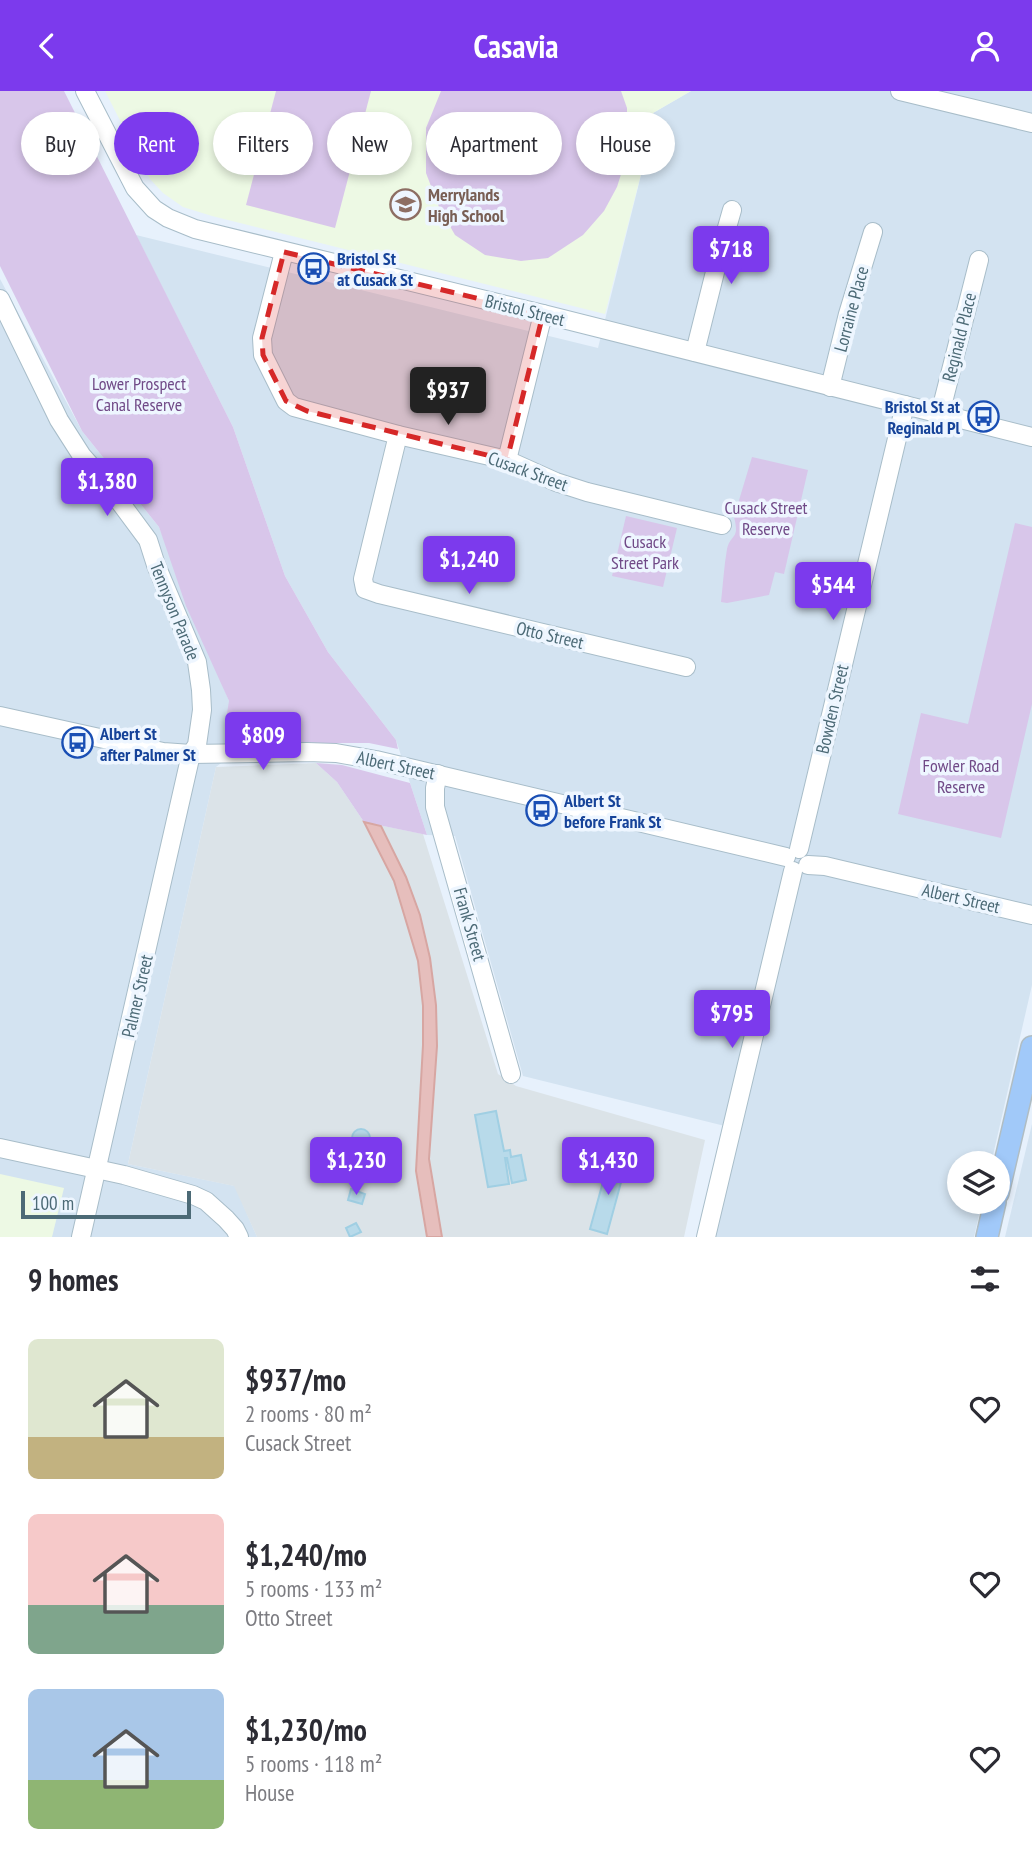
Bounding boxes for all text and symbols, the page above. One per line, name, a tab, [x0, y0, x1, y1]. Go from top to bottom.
text: Casavia	[473, 25, 559, 67]
icon: back	[28, 27, 66, 65]
icon: person	[966, 27, 1004, 65]
chip: Buy	[21, 112, 100, 175]
chip: Rent	[114, 112, 199, 175]
chip: Filters	[213, 112, 313, 175]
chip: New	[327, 112, 412, 175]
chip: Apartment	[426, 112, 562, 175]
chip: House	[576, 112, 675, 175]
place label: Merrylands High School	[428, 183, 505, 227]
school or university icon: Merrylands High School	[388, 187, 422, 221]
pin: $718	[690, 227, 772, 286]
text: $718	[709, 234, 753, 263]
place label: Bristol St at Cusack St	[337, 247, 414, 291]
bus stop icon: Bristol St at Cusack St	[297, 251, 331, 285]
street label: Lorraine Place	[829, 264, 873, 354]
street label: Bristol Street	[483, 289, 567, 331]
street label: Reginald Place	[937, 290, 981, 384]
pin: $937	[407, 367, 489, 427]
park label: Lower Prospect Canal Reserve	[92, 372, 186, 416]
text: $937	[426, 375, 470, 404]
place label: Bristol St at Reginald Pl	[885, 395, 961, 439]
bus stop icon: Bristol St at Reginald Pl	[966, 399, 1000, 433]
street label: Cusack Street	[485, 446, 571, 496]
pin: $1,380	[50, 459, 164, 518]
text: $1,380	[77, 466, 137, 495]
park label: Cusack Street Reserve	[724, 496, 808, 540]
park label: Cusack Street Park	[611, 530, 679, 574]
pin: $1,240	[412, 537, 526, 596]
text: $1,240	[439, 544, 499, 573]
street label: Tennyson Parade	[145, 558, 205, 664]
pin: $544	[792, 563, 874, 622]
text: $544	[811, 570, 855, 599]
street label: Otto Street	[514, 616, 586, 654]
street label: Bowden Street	[811, 662, 853, 756]
pin: $809	[222, 713, 304, 772]
text: $809	[241, 720, 285, 749]
place label: Albert St after Palmer St	[99, 722, 197, 766]
bus stop icon: Albert St after Palmer St	[60, 726, 94, 760]
street label: Albert Street	[355, 746, 437, 785]
park label: Fowler Road Reserve	[923, 754, 999, 798]
place label: Albert St before Frank St	[563, 789, 662, 833]
bus stop icon: Albert St before Frank St	[524, 793, 558, 827]
street label: Albert Street	[920, 878, 1002, 918]
street label: Frank Street	[449, 885, 491, 963]
street label: Palmer Street	[116, 952, 158, 1040]
pin: $795	[691, 991, 773, 1050]
text: $795	[710, 998, 754, 1027]
pin: $1,230	[299, 1137, 413, 1197]
pin: $1,430	[551, 1137, 665, 1197]
text: $1,230	[326, 1145, 386, 1174]
text: $1,430	[578, 1145, 638, 1174]
map controls	[947, 1151, 1010, 1214]
button: layers	[947, 1151, 1010, 1214]
scale bar	[21, 1188, 191, 1220]
text: 100 m	[32, 1191, 74, 1215]
text: 9 homes	[28, 1260, 119, 1299]
icon: filters	[966, 1260, 1004, 1298]
text: $937/mo	[245, 1360, 346, 1399]
icon: home	[84, 1367, 168, 1451]
icon: heart	[966, 1390, 1004, 1428]
text: 2 rooms · 80 m²	[245, 1399, 372, 1428]
text: Cusack Street	[245, 1428, 351, 1457]
text: $1,240/mo	[245, 1535, 367, 1574]
icon: home	[84, 1542, 168, 1626]
icon: heart	[966, 1565, 1004, 1603]
text: 5 rooms · 133 m²	[245, 1574, 382, 1603]
text: Otto Street	[245, 1603, 333, 1632]
text: $1,230/mo	[245, 1710, 367, 1749]
icon: home	[84, 1717, 168, 1801]
icon: heart	[966, 1740, 1004, 1778]
text: 5 rooms · 118 m²	[245, 1749, 382, 1778]
text: House	[245, 1778, 295, 1807]

